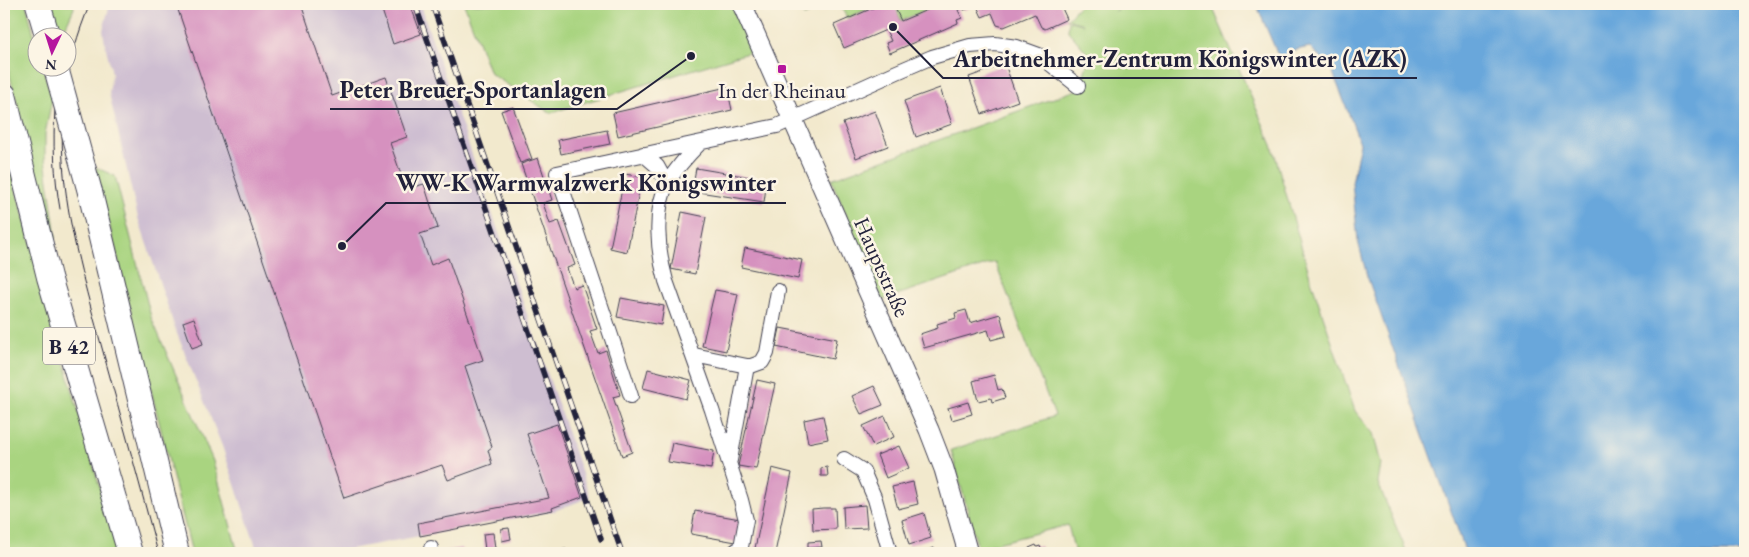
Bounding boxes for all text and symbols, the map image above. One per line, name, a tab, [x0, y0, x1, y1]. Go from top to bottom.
north arrow	[28, 28, 78, 78]
callout: Arbeitnehmer-Zentrum Königswinter (AZK)	[943, 39, 1417, 78]
text: Arbeitnehmer-Zentrum Königswinter (AZK)	[952, 43, 1407, 75]
text: N	[44, 56, 57, 74]
marker: In der Rheinau	[776, 63, 788, 75]
callout: Peter Breuer-Sportanlagen	[330, 70, 617, 109]
text: Peter Breuer-Sportanlagen	[340, 74, 607, 106]
place label: In der Rheinau	[718, 76, 846, 105]
callout: WW-K Warmwalzwerk Königswinter	[386, 164, 786, 203]
text: WW-K Warmwalzwerk Königswinter	[396, 167, 776, 199]
street label: Hauptstraße	[847, 213, 917, 322]
road number: B 42	[43, 328, 95, 364]

